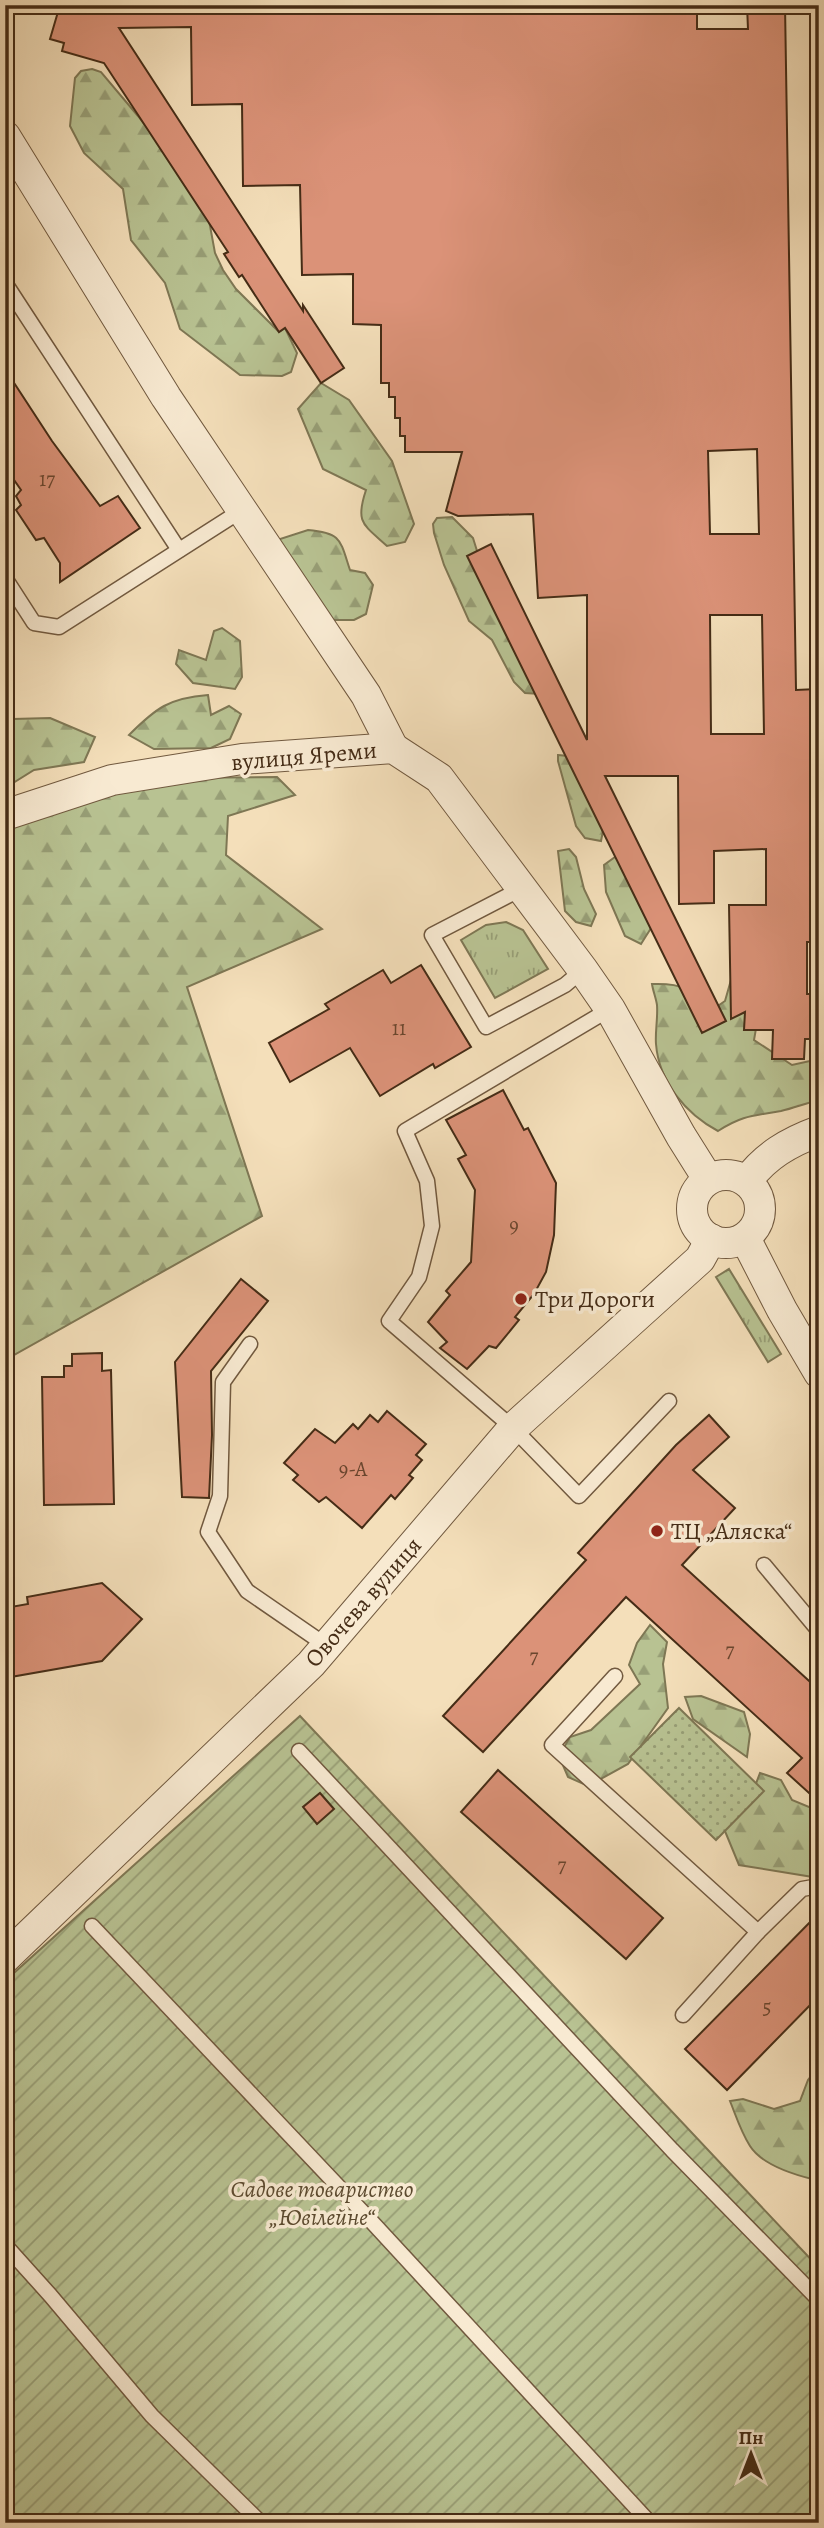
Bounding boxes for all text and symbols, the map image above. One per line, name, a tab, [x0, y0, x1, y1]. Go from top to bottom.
house number: 17	[39, 465, 55, 493]
street label: вулиця Яреми	[230, 734, 378, 778]
house number: 11	[392, 1014, 406, 1042]
house number: 9	[509, 1211, 519, 1239]
place label: Три Дороги	[535, 1283, 655, 1315]
marker: Три Дороги	[513, 1291, 529, 1307]
house number: 9-А	[339, 1455, 368, 1483]
place label: ТЦ „Аляска“	[671, 1515, 792, 1547]
marker: ТЦ „Аляска“	[649, 1523, 665, 1539]
street label: Овочева вулиця	[297, 1530, 429, 1674]
house number: 7	[726, 1636, 735, 1664]
house number: 7	[530, 1642, 539, 1670]
house number: 7	[558, 1851, 567, 1879]
house number: 5	[762, 1993, 772, 2021]
park label: Садове товариство „Ювілейне“	[230, 2173, 414, 2233]
north arrow	[716, 2420, 786, 2490]
text: Пн	[739, 2425, 763, 2451]

